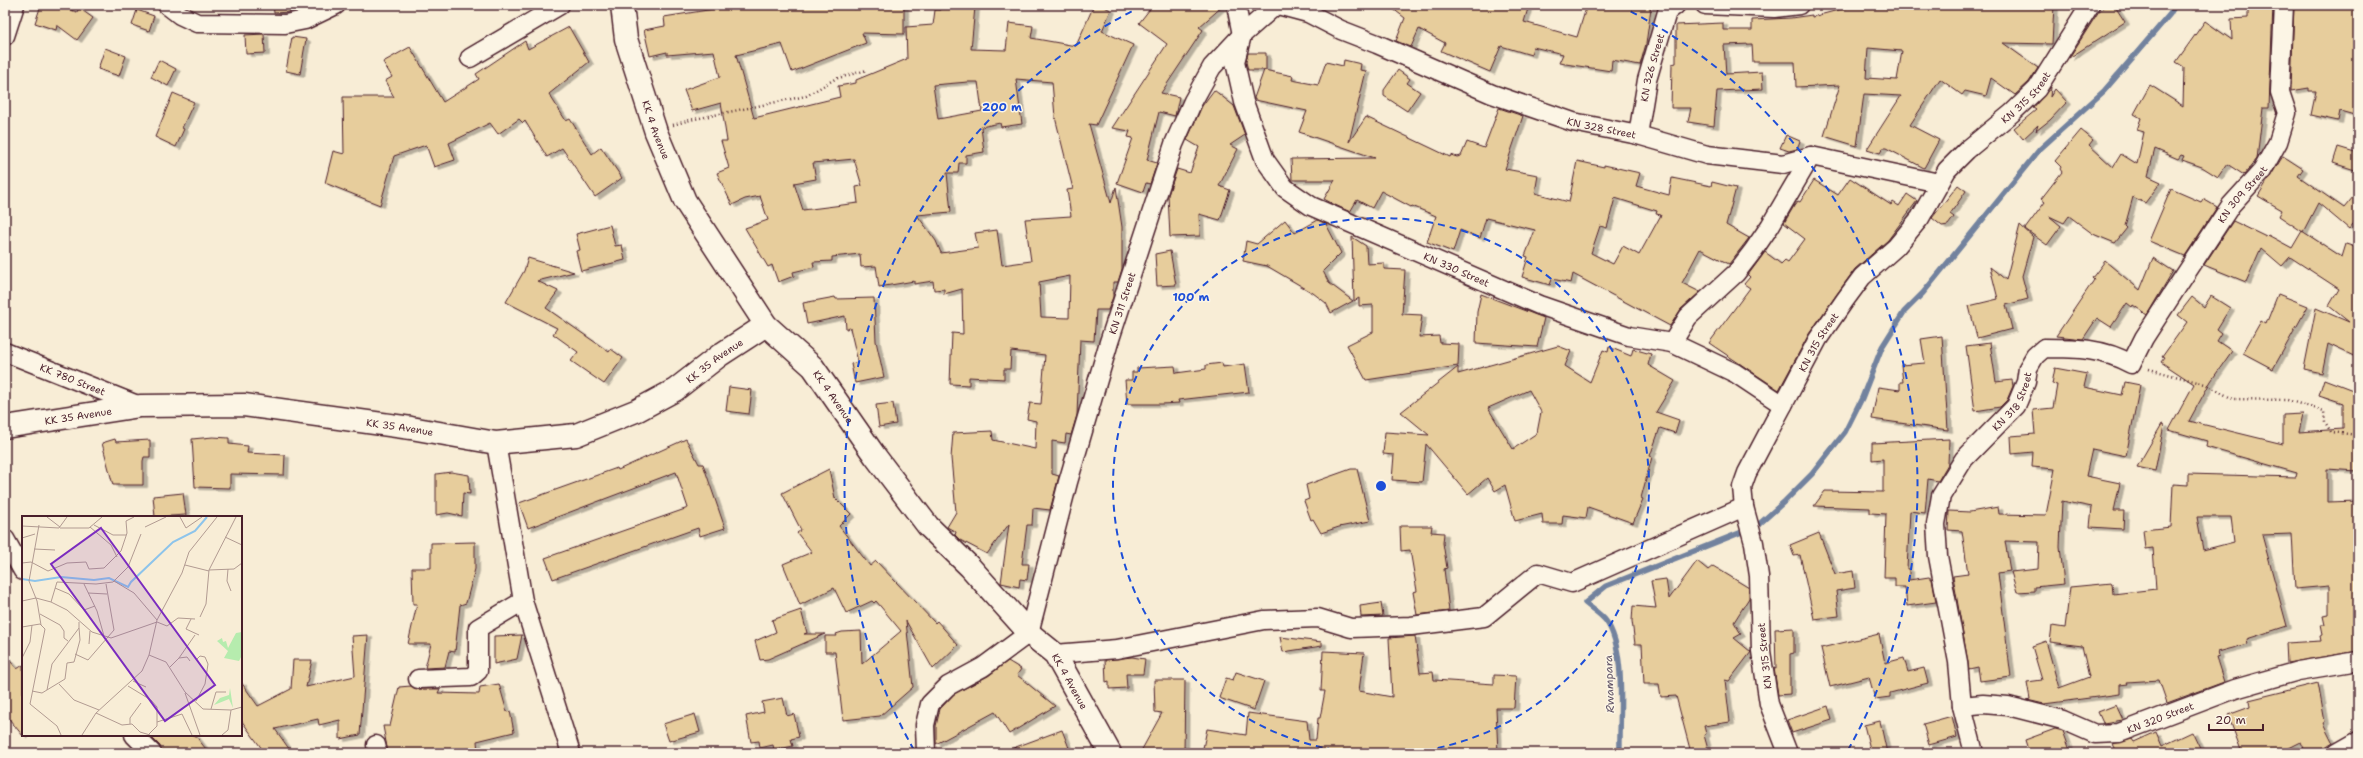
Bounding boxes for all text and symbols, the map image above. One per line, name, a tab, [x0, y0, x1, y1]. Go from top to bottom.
street label: KN 326 Street	[1638, 32, 1667, 103]
street label: KN 315 Street	[1998, 69, 2053, 126]
street label: KK 4 Avenue	[639, 99, 673, 162]
text: 200 m	[982, 99, 1022, 115]
street label: KN 328 Street	[1565, 114, 1637, 141]
street label: KN 309 Street	[2215, 164, 2270, 226]
street label: KN 330 Street	[1422, 250, 1491, 290]
street label: KN 311 Street	[1106, 270, 1139, 336]
text: 100 m	[1173, 289, 1210, 305]
street label: KN 315 Street	[1796, 310, 1841, 374]
street label: KK 35 Avenue	[683, 336, 746, 386]
street label: KK 780 Street	[38, 361, 107, 399]
street label: KK 4 Avenue	[810, 368, 856, 426]
street label: KN 318 Street	[1989, 371, 2034, 434]
street label: KK 35 Avenue	[44, 404, 113, 428]
street label: KK 35 Avenue	[365, 416, 435, 439]
centre of rings	[1374, 479, 1388, 493]
inset map	[22, 516, 242, 736]
street label: KN 315 Street	[1755, 622, 1774, 690]
street label: KK 4 Avenue	[1049, 651, 1091, 712]
water label: Rwampara	[1601, 655, 1618, 713]
street label: KN 320 Street	[2125, 699, 2196, 736]
scale bar	[2209, 706, 2263, 732]
text: 20 m	[2215, 712, 2246, 728]

